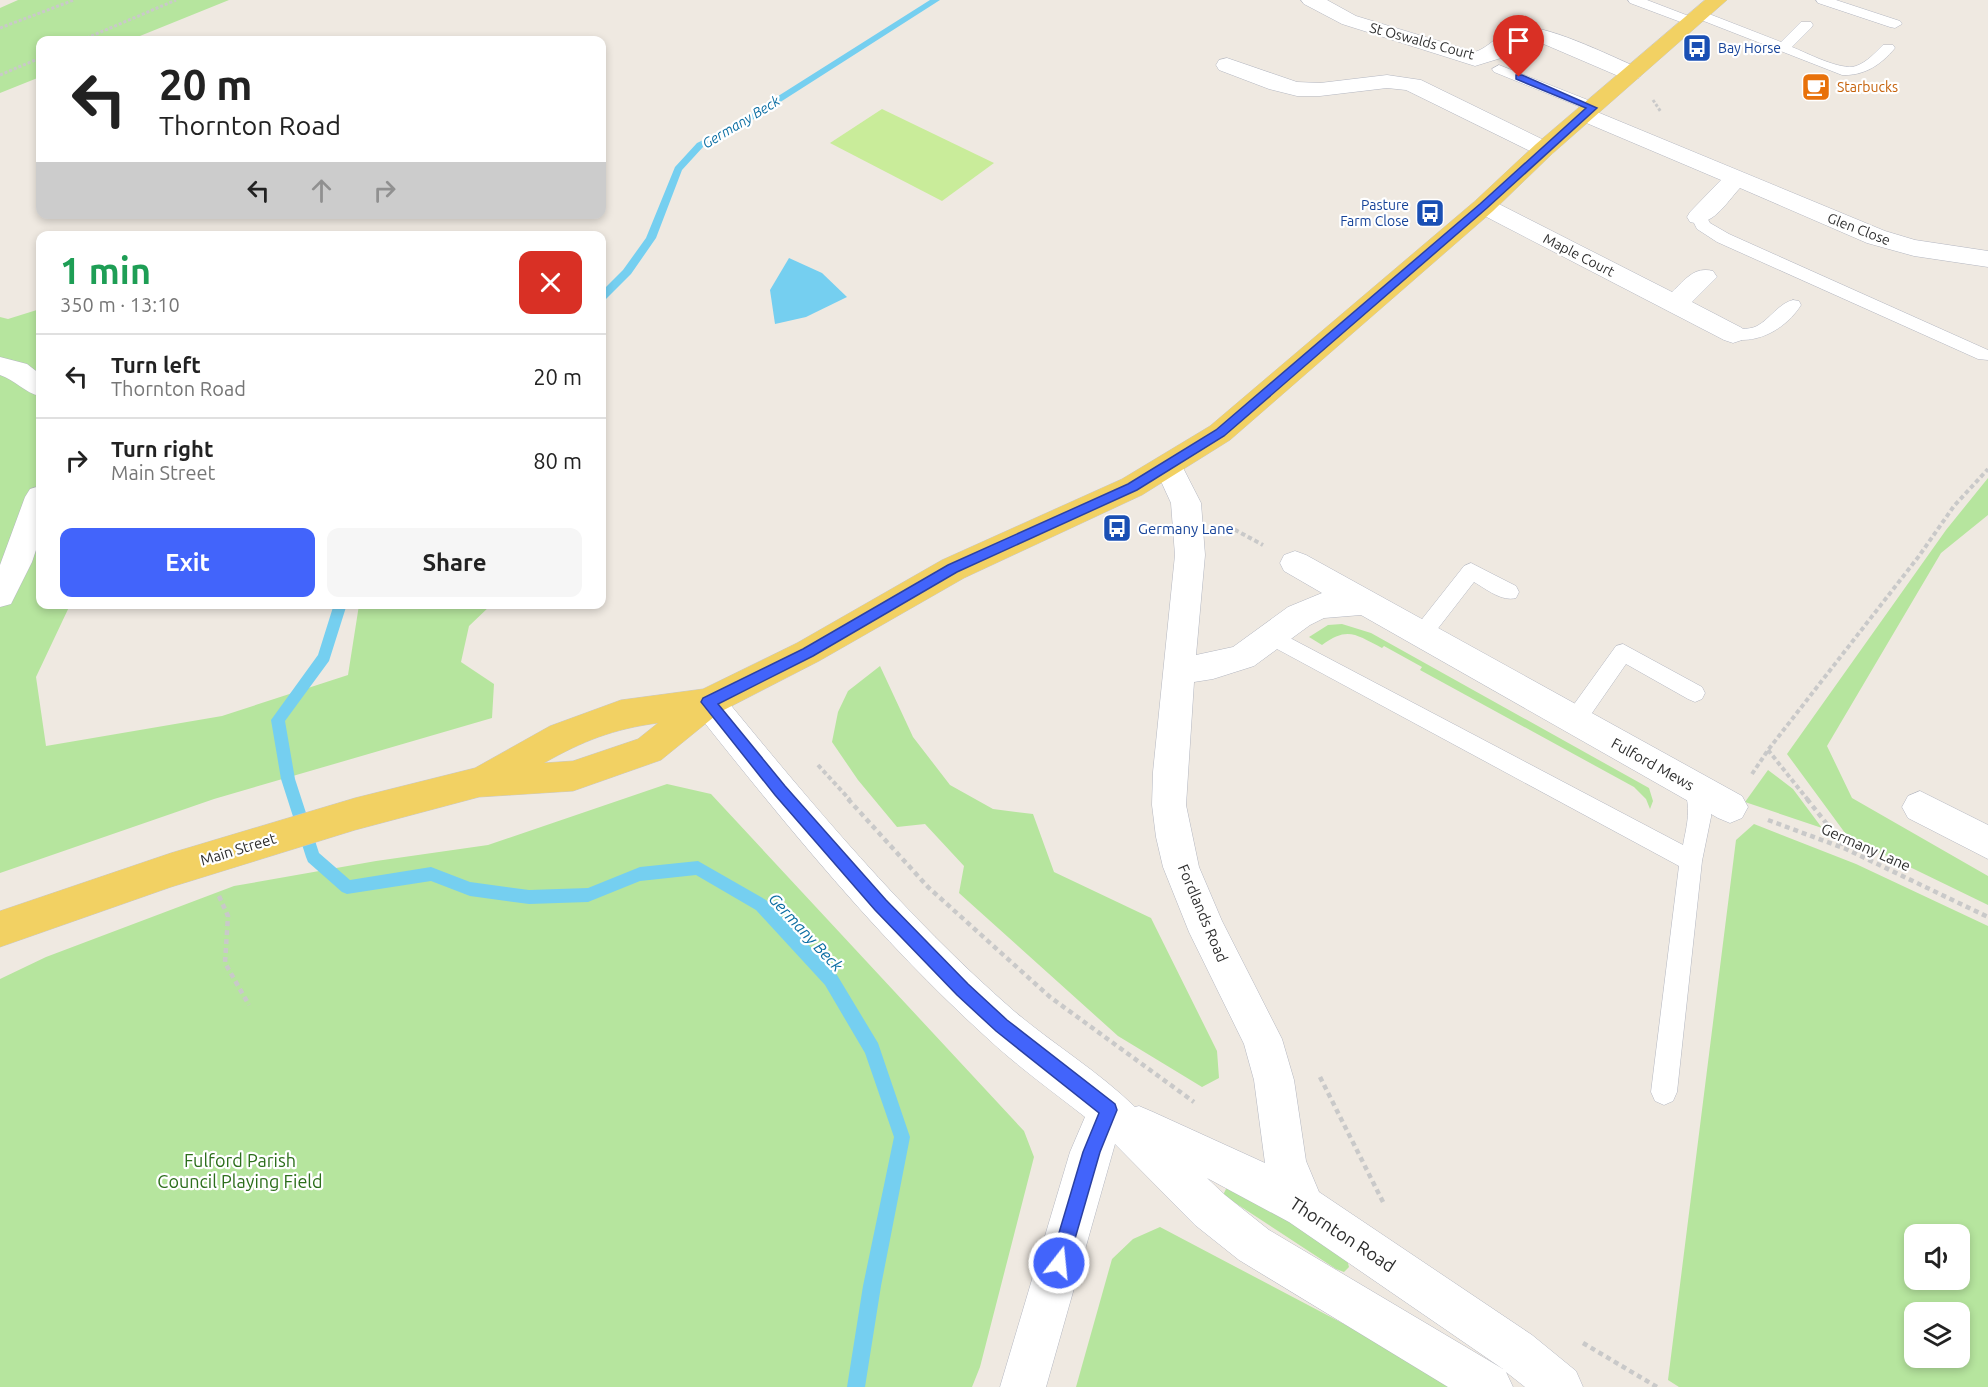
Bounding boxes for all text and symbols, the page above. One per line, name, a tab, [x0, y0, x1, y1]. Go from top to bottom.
pin	[1493, 15, 1544, 77]
street label: St Oswalds Court	[1368, 19, 1477, 63]
icon: arrive	[1502, 24, 1535, 57]
bus stop icon: Bay Horse	[1681, 32, 1713, 64]
place label: Bay Horse	[1718, 40, 1781, 56]
icon: left	[60, 60, 138, 138]
text: 20 m	[159, 61, 253, 108]
cafe icon: Starbucks	[1800, 71, 1832, 103]
place label: Starbucks	[1837, 79, 1898, 95]
water label: Germany Beck	[699, 92, 783, 151]
text: Thornton Road	[159, 110, 341, 140]
icon: left	[242, 174, 275, 207]
icon: ahead	[305, 174, 338, 207]
icon: right	[368, 174, 401, 207]
place label: Pasture Farm Close	[1340, 197, 1409, 229]
bus stop icon: Pasture Farm Close	[1414, 197, 1446, 229]
street label: Glen Close	[1825, 210, 1893, 248]
street label: Maple Court	[1541, 230, 1618, 280]
text: 1 min	[60, 250, 151, 291]
button: close	[519, 251, 582, 314]
text: 350 m · 13:10	[60, 293, 180, 316]
text: Turn left	[111, 352, 201, 377]
icon: left	[60, 360, 93, 393]
text: 20 m	[533, 364, 582, 389]
text: Thornton Road	[111, 377, 246, 400]
text: Turn right	[111, 436, 213, 461]
icon: right	[60, 444, 93, 477]
text: 80 m	[533, 448, 582, 473]
text: Main Street	[111, 461, 215, 484]
bus stop icon: Germany Lane	[1101, 512, 1133, 544]
place label: Germany Lane	[1138, 520, 1234, 537]
button: Exit	[60, 528, 315, 597]
button: Share	[327, 528, 582, 597]
street label: Fulford Mews	[1609, 734, 1697, 794]
street label: Germany Lane	[1819, 820, 1913, 874]
street label: Main Street	[198, 829, 278, 869]
street label: Fordlands Road	[1175, 862, 1231, 964]
water label: Germany Beck	[765, 889, 847, 975]
park label: Fulford Parish Council Playing Field	[157, 1150, 323, 1191]
street label: Thornton Road	[1287, 1193, 1399, 1275]
map controls	[1904, 1224, 1970, 1368]
button: sound	[1904, 1224, 1970, 1290]
position arrow	[1027, 1231, 1091, 1295]
button: layers	[1904, 1302, 1970, 1368]

